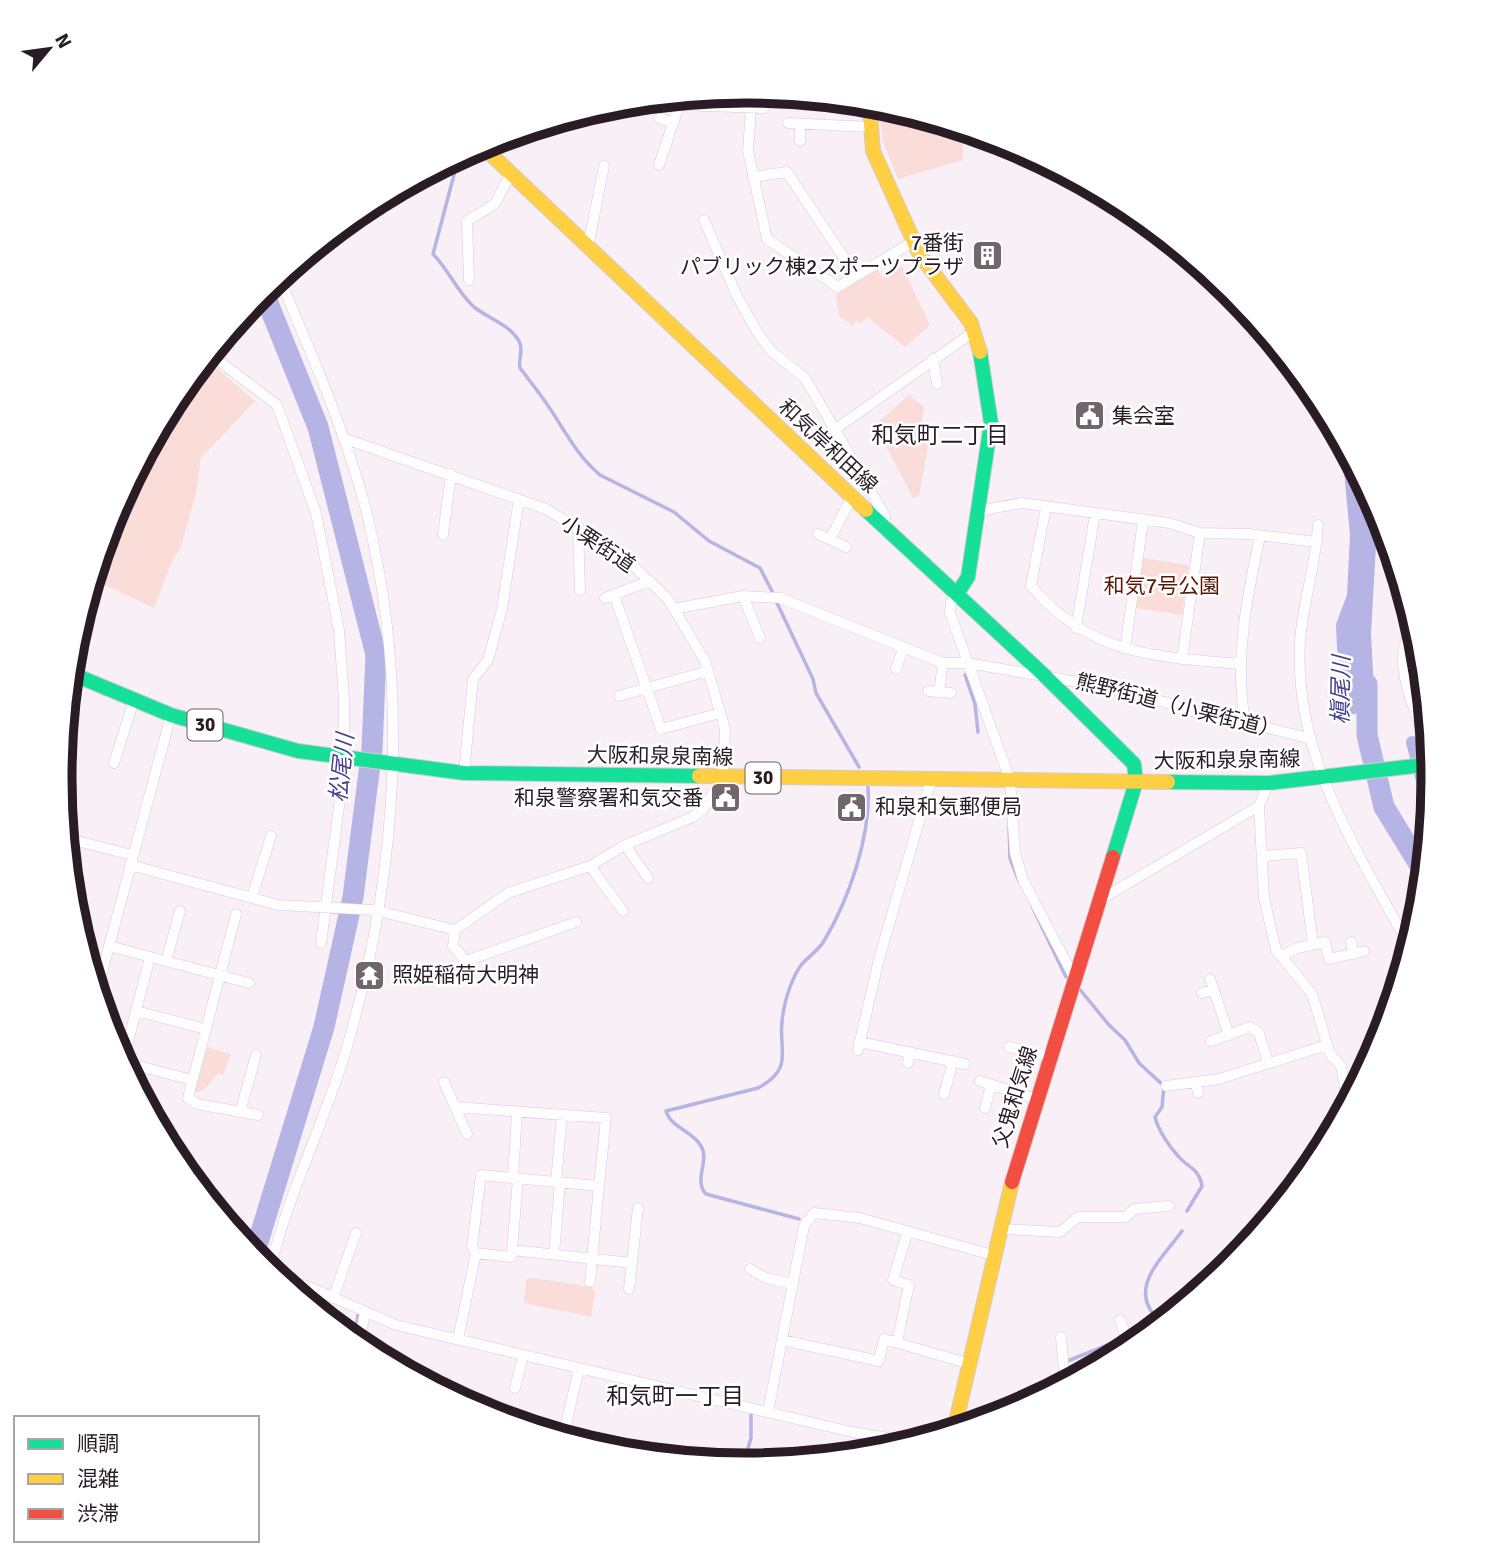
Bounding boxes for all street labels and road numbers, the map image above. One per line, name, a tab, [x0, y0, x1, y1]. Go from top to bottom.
street label: 和気岸和田線	[773, 394, 883, 498]
street label: 小栗街道	[556, 510, 640, 578]
street label: 熊野街道（小栗街道）	[1073, 668, 1283, 744]
road number: 30	[188, 710, 222, 740]
street label: 大阪和泉泉南線	[586, 742, 734, 770]
street label: 大阪和泉泉南線	[1153, 746, 1301, 774]
road number: 30	[746, 762, 780, 793]
street label: 父鬼和気線	[987, 1043, 1043, 1151]

